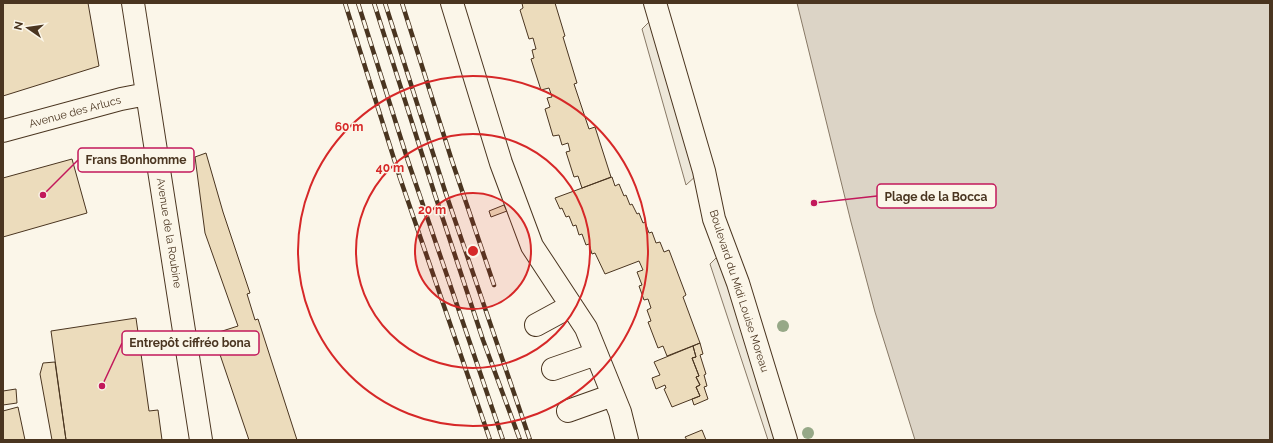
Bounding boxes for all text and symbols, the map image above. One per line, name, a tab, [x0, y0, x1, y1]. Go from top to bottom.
north arrow	[8, 8, 48, 48]
text: N	[11, 20, 26, 31]
street label: Avenue des Arlucs	[28, 93, 122, 131]
text: 60 m	[335, 120, 363, 134]
callout: Frans Bonhomme	[78, 148, 194, 172]
text: Frans Bonhomme	[86, 153, 186, 167]
text: 40 m	[376, 161, 404, 175]
street label: Avenue de la Roubine	[154, 177, 184, 290]
callout: Plage de la Bocca	[877, 184, 996, 208]
text: Plage de la Bocca	[884, 190, 988, 204]
text: 20 m	[418, 203, 446, 217]
street label: Boulevard du Midi Louise Moreau	[707, 208, 771, 374]
centre of rings	[466, 244, 480, 258]
callout: Entrepôt ciffréo bona	[122, 331, 259, 355]
text: Entrepôt ciffréo bona	[129, 336, 251, 350]

